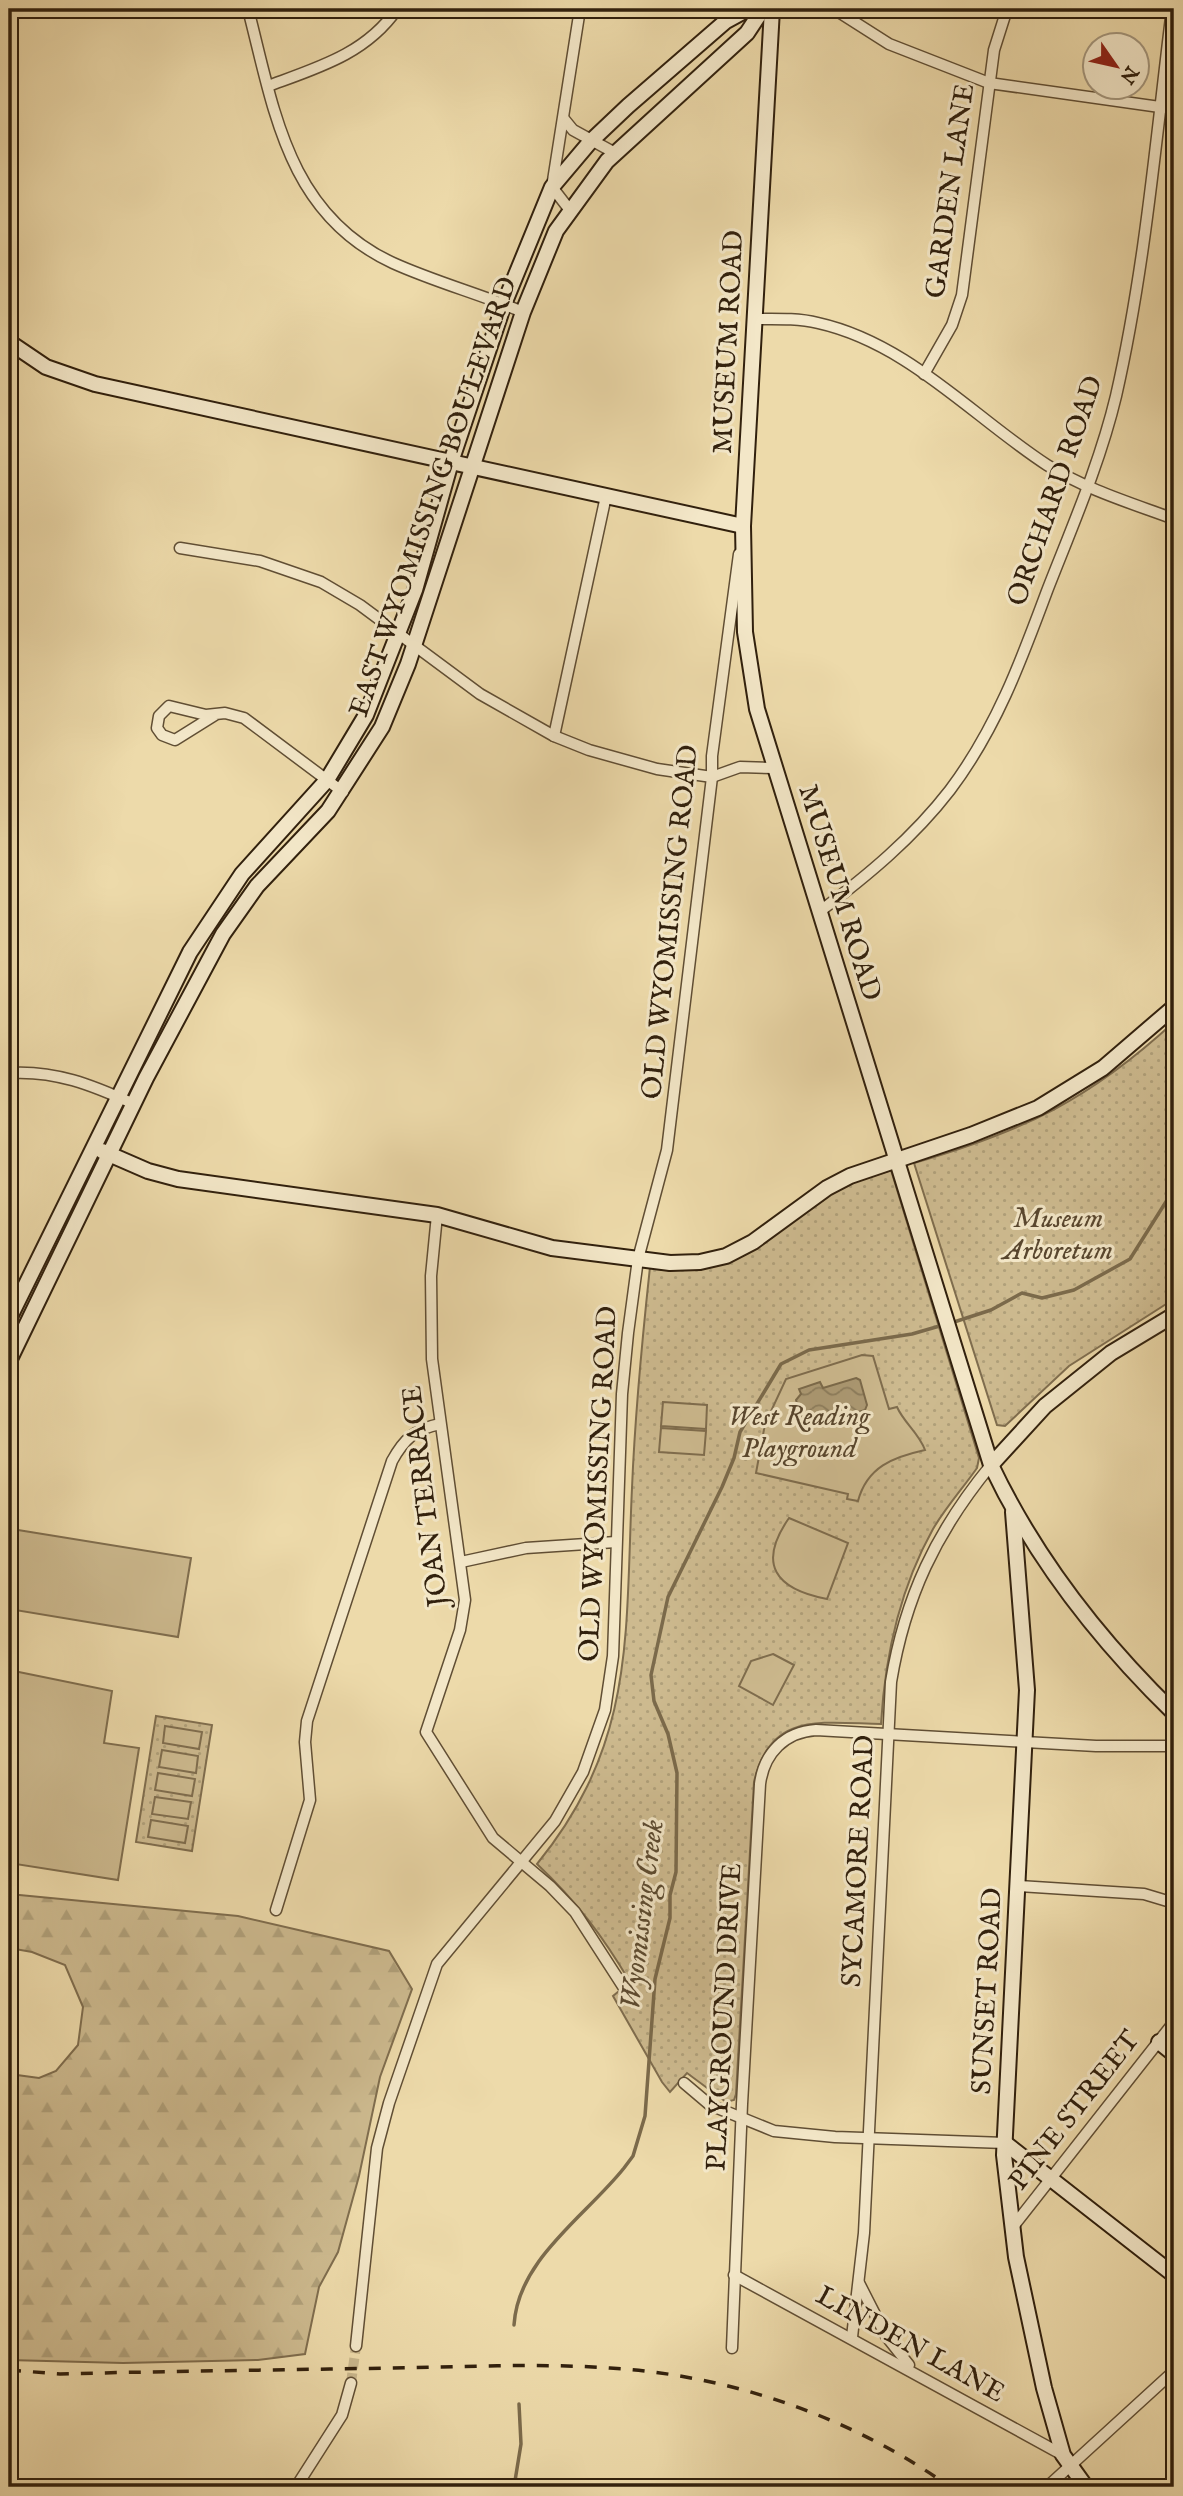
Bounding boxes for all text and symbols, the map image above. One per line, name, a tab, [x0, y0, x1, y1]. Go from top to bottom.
north arrow	[1082, 32, 1152, 102]
text: N	[1114, 60, 1144, 88]
street label: GARDEN LANE	[919, 81, 983, 301]
street label: MUSEUM ROAD	[706, 229, 752, 455]
street label: EAST WYOMISSING BOULEVARD	[342, 272, 526, 722]
street label: ORCHARD ROAD	[1000, 371, 1112, 611]
street label: OLD WYOMISSING ROAD	[635, 743, 707, 1101]
street label: MUSEUM ROAD	[790, 781, 888, 1005]
park label: Museum Arboretum	[1000, 1202, 1113, 1269]
street label: OLD WYOMISSING ROAD	[572, 1305, 626, 1663]
street label: JOAN TERRACE	[395, 1383, 457, 1612]
park label: West Reading Playground	[728, 1400, 871, 1467]
street label: SYCAMORE ROAD	[835, 1734, 883, 1988]
water label: Wyomissing Creek	[612, 1818, 674, 2012]
street label: PLAYGROUND DRIVE	[699, 1862, 751, 2172]
street label: SUNSET ROAD	[965, 1887, 1011, 2095]
street label: PINE STREET	[1002, 2024, 1149, 2198]
street label: LINDEN LANE	[809, 2279, 1011, 2411]

